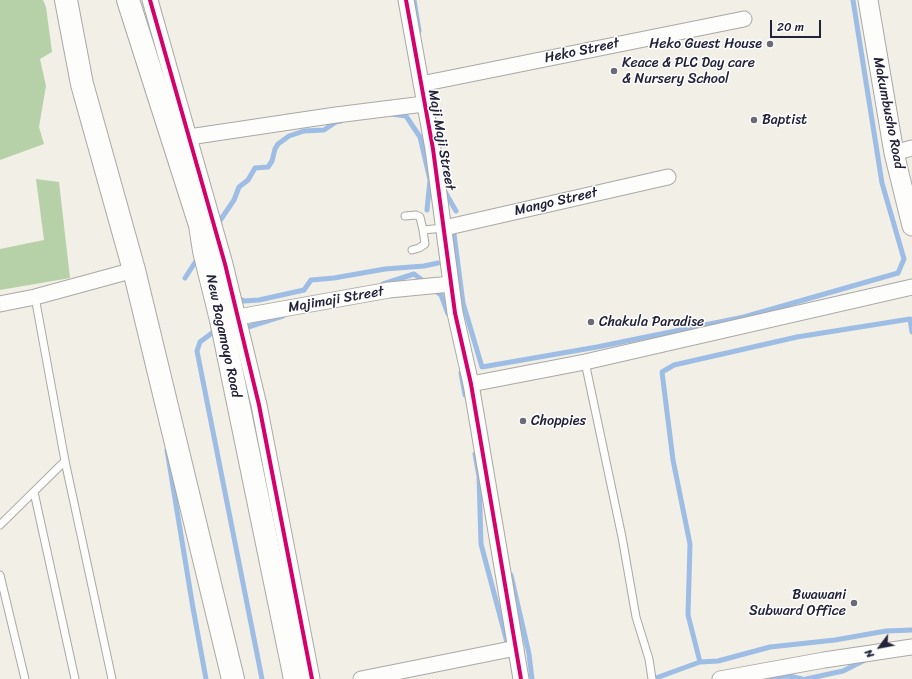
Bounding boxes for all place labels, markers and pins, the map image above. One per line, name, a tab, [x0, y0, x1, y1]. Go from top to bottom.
place label: Heko Guest House	[649, 36, 762, 52]
marker: Heko Guest House	[765, 39, 775, 49]
place label: Keace & PLC Day care & Nursery School	[622, 55, 755, 88]
marker: Keace & PLC Day care & Nursery School	[609, 66, 619, 76]
place label: Baptist	[762, 112, 807, 128]
marker: Baptist	[749, 115, 759, 125]
place label: Chakula Paradise	[599, 314, 704, 330]
marker: Chakula Paradise	[586, 317, 596, 327]
place label: Choppies	[531, 413, 586, 429]
marker: Choppies	[518, 416, 528, 426]
place label: Bwawani Subward Office	[749, 587, 846, 620]
marker: Bwawani Subward Office	[849, 598, 859, 608]

